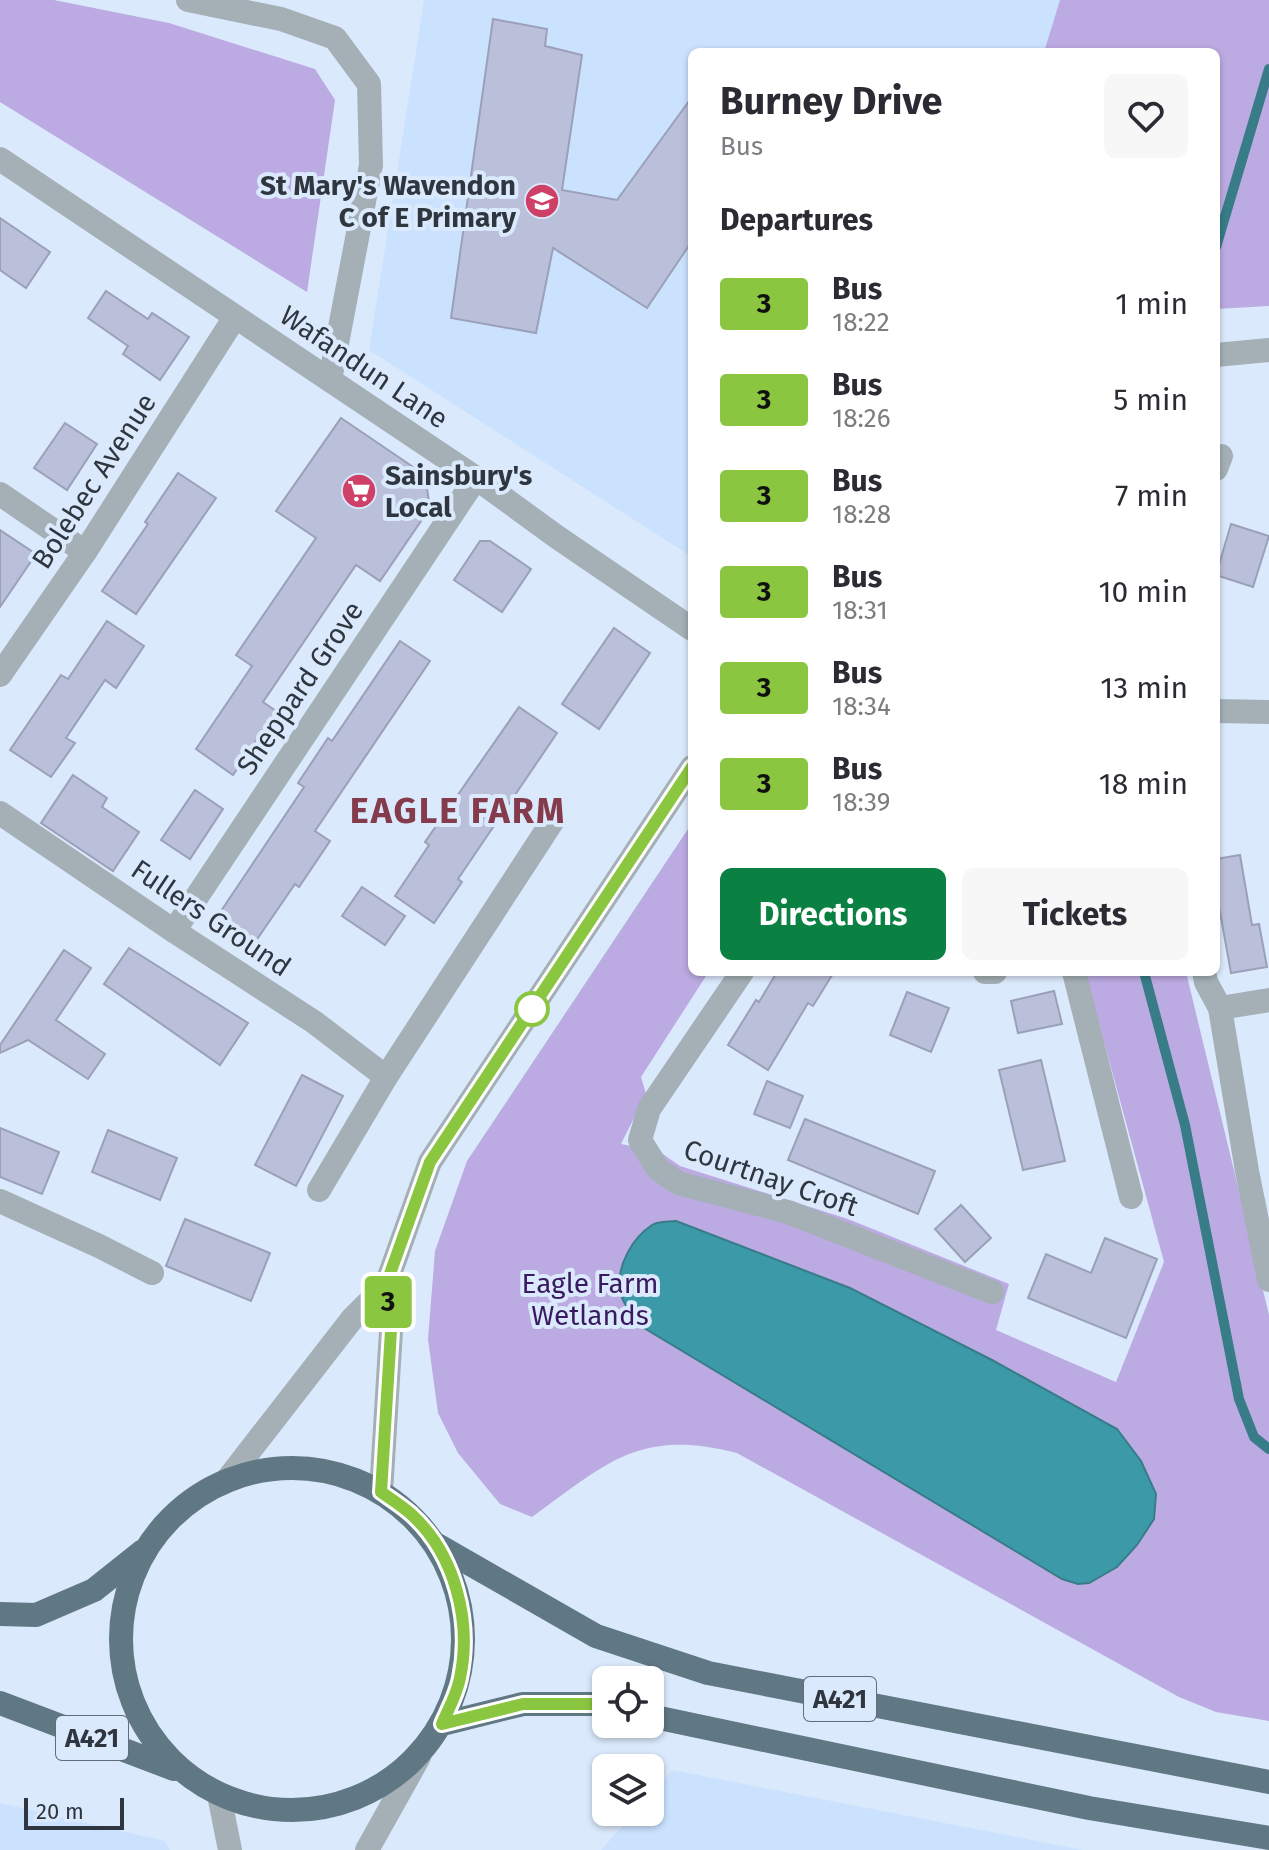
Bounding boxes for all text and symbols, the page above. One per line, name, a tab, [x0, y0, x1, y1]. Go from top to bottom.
button: heart	[1104, 74, 1188, 158]
text: Burney Drive	[720, 78, 943, 124]
text: Bus	[720, 131, 763, 162]
place label: St Mary's Wavendon C of E Primary	[260, 169, 516, 234]
school or university icon: St Mary's Wavendon C of E Primary	[523, 182, 561, 220]
text: Departures	[720, 202, 873, 238]
text: Bus	[832, 271, 882, 307]
text: 1 min	[1115, 286, 1188, 322]
text: 3	[757, 287, 771, 320]
street label: Wafandun Lane	[274, 299, 454, 435]
text: 18:22	[832, 307, 890, 338]
text: Bus	[832, 367, 882, 403]
text: 5 min	[1113, 382, 1188, 418]
text: 3	[757, 383, 771, 416]
street label: Bolebec Avenue	[25, 387, 163, 575]
text: 18:26	[832, 403, 891, 434]
place label: Sainsbury's Local	[385, 459, 532, 524]
text: Bus	[832, 463, 882, 499]
supermarket icon: Sainsbury's Local	[340, 472, 378, 510]
text: 7 min	[1115, 478, 1188, 514]
text: 3	[757, 479, 771, 512]
text: 18:28	[832, 499, 891, 530]
text: Bus	[832, 559, 882, 595]
text: 10 min	[1099, 574, 1188, 610]
text: 3	[757, 575, 771, 608]
street label: Sheppard Grove	[230, 595, 370, 781]
text: 18:31	[832, 595, 888, 626]
text: Bus	[832, 655, 882, 691]
text: 13 min	[1100, 670, 1188, 706]
text: 3	[757, 671, 771, 704]
text: 18:34	[832, 691, 891, 722]
text: Bus	[832, 751, 882, 787]
text: 18 min	[1099, 766, 1188, 802]
text: 3	[757, 767, 771, 800]
text: 18:39	[832, 787, 890, 818]
district label: EAGLE FARM	[350, 789, 566, 833]
street label: Fullers Ground	[125, 853, 297, 983]
button: Directions	[720, 868, 946, 960]
button: Tickets	[962, 868, 1188, 960]
unlabelled marker	[515, 992, 549, 1026]
street label: Courtnay Croft	[680, 1133, 863, 1224]
park label: Eagle Farm Wetlands	[521, 1267, 659, 1332]
line badge: 3	[362, 1276, 414, 1328]
text: 3	[381, 1285, 395, 1318]
map controls	[592, 1666, 664, 1826]
button: locate	[592, 1666, 664, 1738]
road number: A421	[804, 1677, 876, 1721]
road number: A421	[56, 1716, 128, 1760]
button: layers	[592, 1754, 664, 1826]
scale bar	[24, 1794, 124, 1830]
text: 20 m	[36, 1798, 84, 1825]

